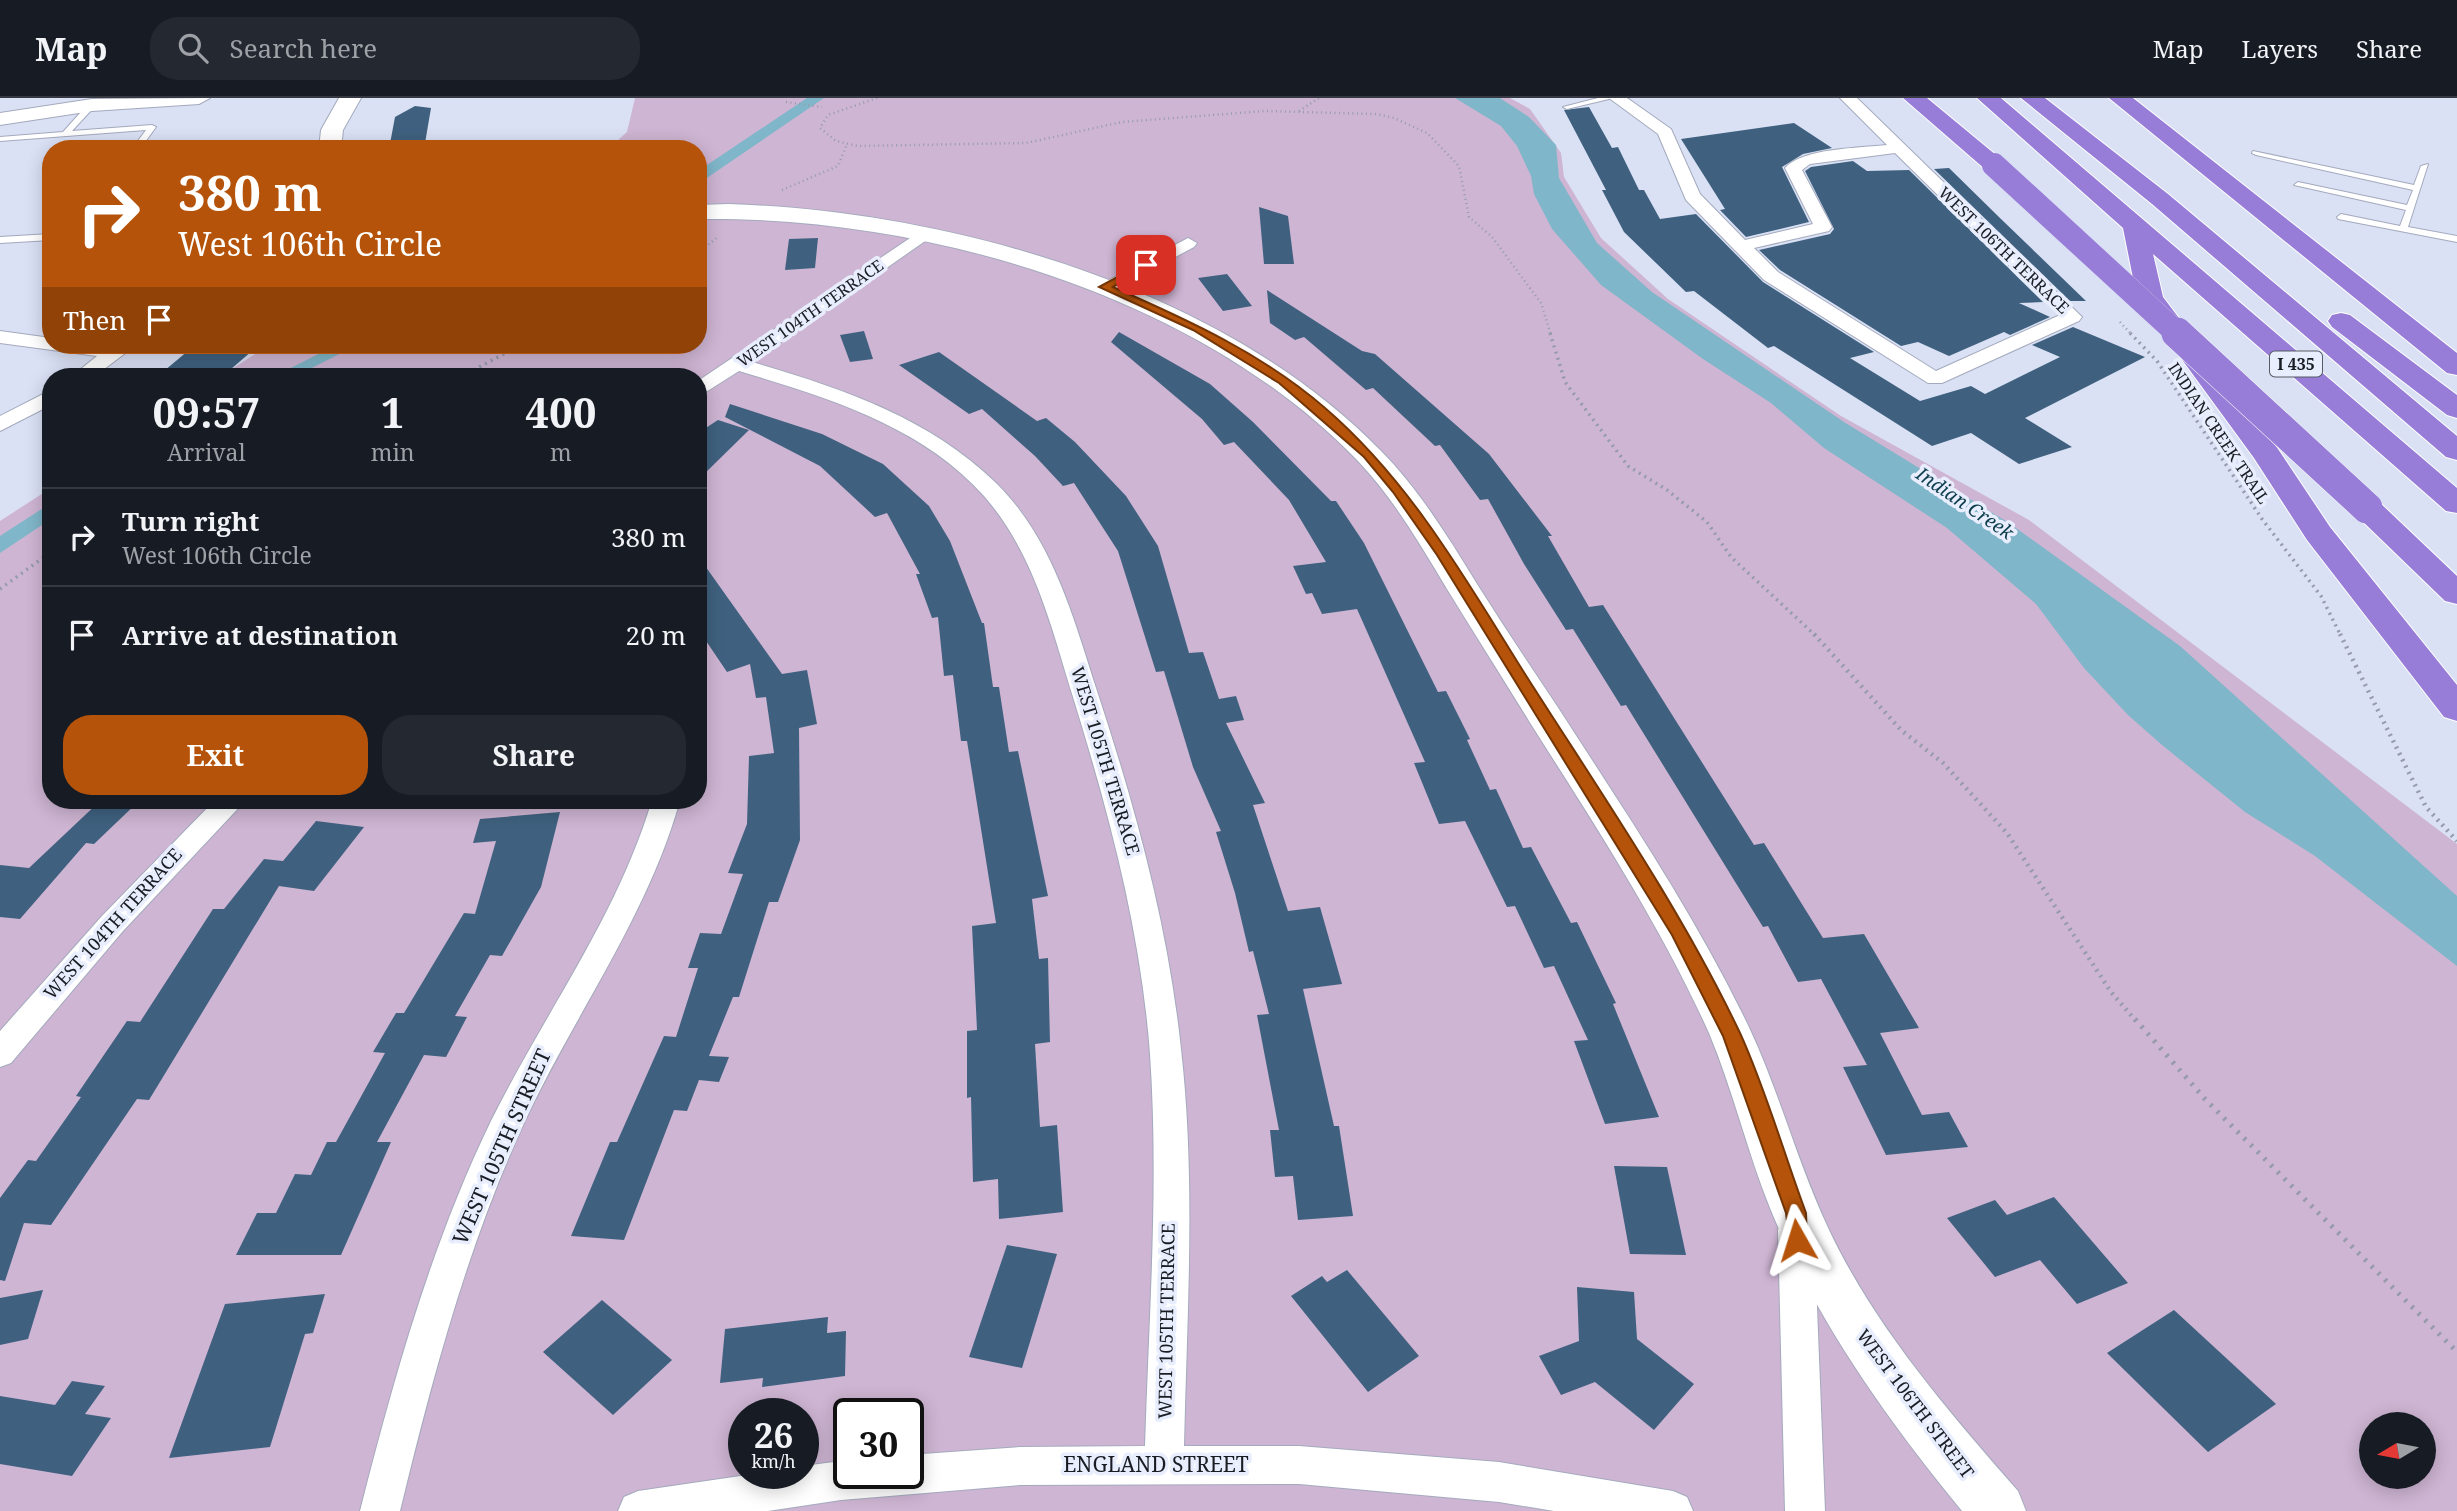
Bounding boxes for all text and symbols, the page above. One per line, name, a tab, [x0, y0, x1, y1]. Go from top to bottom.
search box	[150, 17, 640, 80]
text: Map	[35, 26, 108, 71]
icon: search	[174, 29, 212, 67]
text: Search here	[230, 30, 377, 66]
text: Map	[2153, 32, 2204, 65]
text: Layers	[2242, 32, 2318, 65]
text: Share	[2356, 32, 2422, 65]
text: 380 m	[178, 159, 322, 225]
icon: right	[63, 168, 154, 259]
street label: WEST 106TH TERRACE	[1934, 182, 2074, 318]
text: West 106th Circle	[178, 222, 442, 265]
pin	[1116, 235, 1176, 295]
icon: arrive	[1127, 246, 1165, 284]
street label: WEST 104TH TERRACE	[732, 254, 888, 372]
icon: arrive	[140, 301, 178, 339]
text: Then	[63, 302, 126, 338]
road number: I 435	[2270, 352, 2322, 376]
street label: INDIAN CREEK TRAIL	[2163, 358, 2275, 508]
text: 09:57	[153, 383, 260, 440]
text: 1	[381, 383, 405, 440]
text: 400	[525, 383, 596, 440]
text: Arrival	[167, 436, 246, 468]
text: min	[371, 436, 415, 468]
text: m	[550, 436, 572, 468]
water label: Indian Creek	[1910, 460, 2020, 546]
text: Turn right	[122, 503, 259, 539]
icon: right	[63, 518, 101, 556]
text: 380 m	[611, 519, 686, 555]
text: West 106th Circle	[122, 539, 312, 571]
icon: arrive	[63, 616, 101, 654]
text: Arrive at destination	[122, 617, 398, 653]
text: 20 m	[626, 617, 686, 653]
street label: WEST 105TH TERRACE	[1066, 664, 1146, 858]
button: Exit	[63, 715, 368, 795]
button: Share	[382, 715, 686, 795]
street label: WEST 104TH TERRACE	[38, 843, 187, 1004]
street label: WEST 105TH STREET	[445, 1044, 557, 1249]
position arrow	[1760, 1203, 1834, 1277]
street label: WEST 105TH TERRACE	[1152, 1223, 1180, 1419]
street label: WEST 106TH STREET	[1852, 1324, 1980, 1483]
speed limit sign: 30	[833, 1398, 924, 1489]
text: 26	[754, 1411, 793, 1458]
north arrow	[2359, 1412, 2436, 1489]
map controls	[2359, 1412, 2436, 1489]
text: km/h	[751, 1449, 796, 1473]
street label: ENGLAND STREET	[1063, 1450, 1249, 1478]

